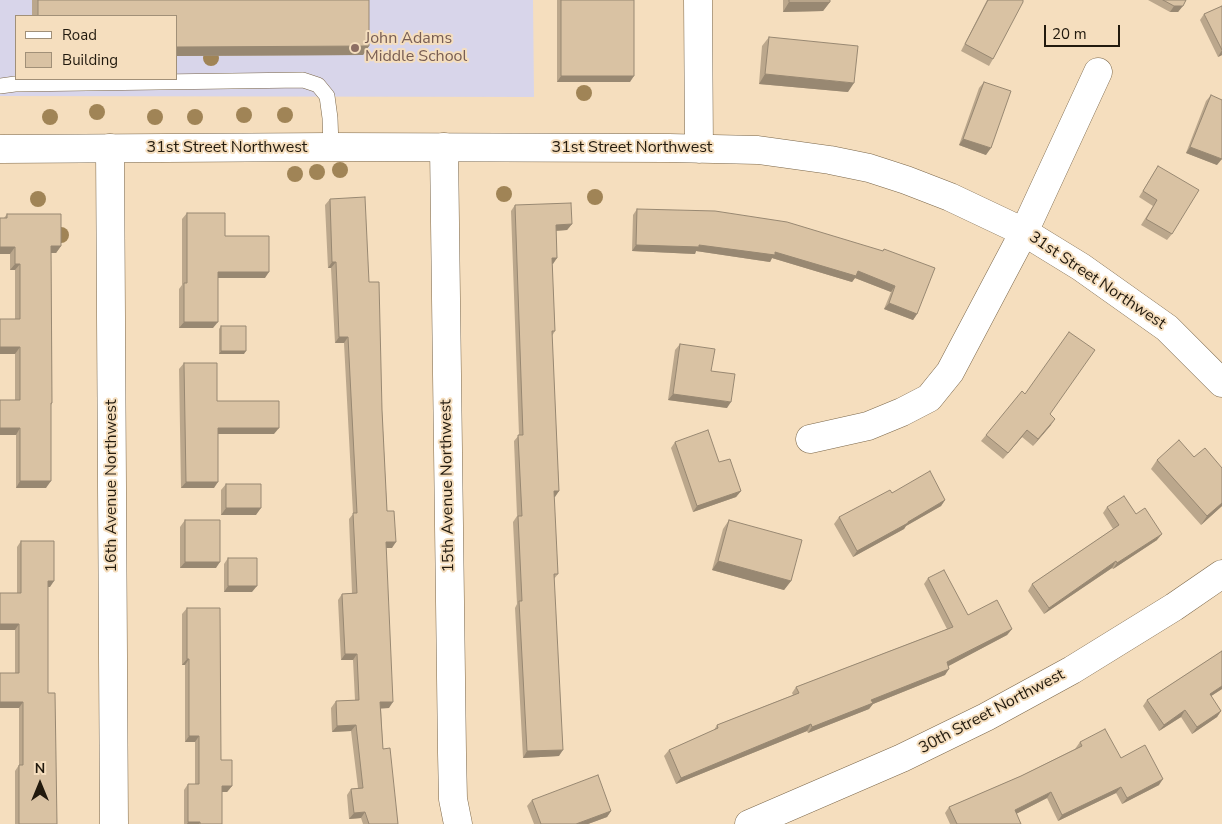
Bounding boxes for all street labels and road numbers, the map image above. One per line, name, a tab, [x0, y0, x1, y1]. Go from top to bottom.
street label: 31st Street Northwest	[147, 138, 307, 158]
street label: 31st Street Northwest	[552, 138, 712, 158]
street label: 31st Street Northwest	[1025, 228, 1169, 334]
street label: 16th Avenue Northwest	[102, 399, 122, 573]
street label: 15th Avenue Northwest	[437, 399, 459, 573]
street label: 30th Street Northwest	[916, 665, 1068, 759]

